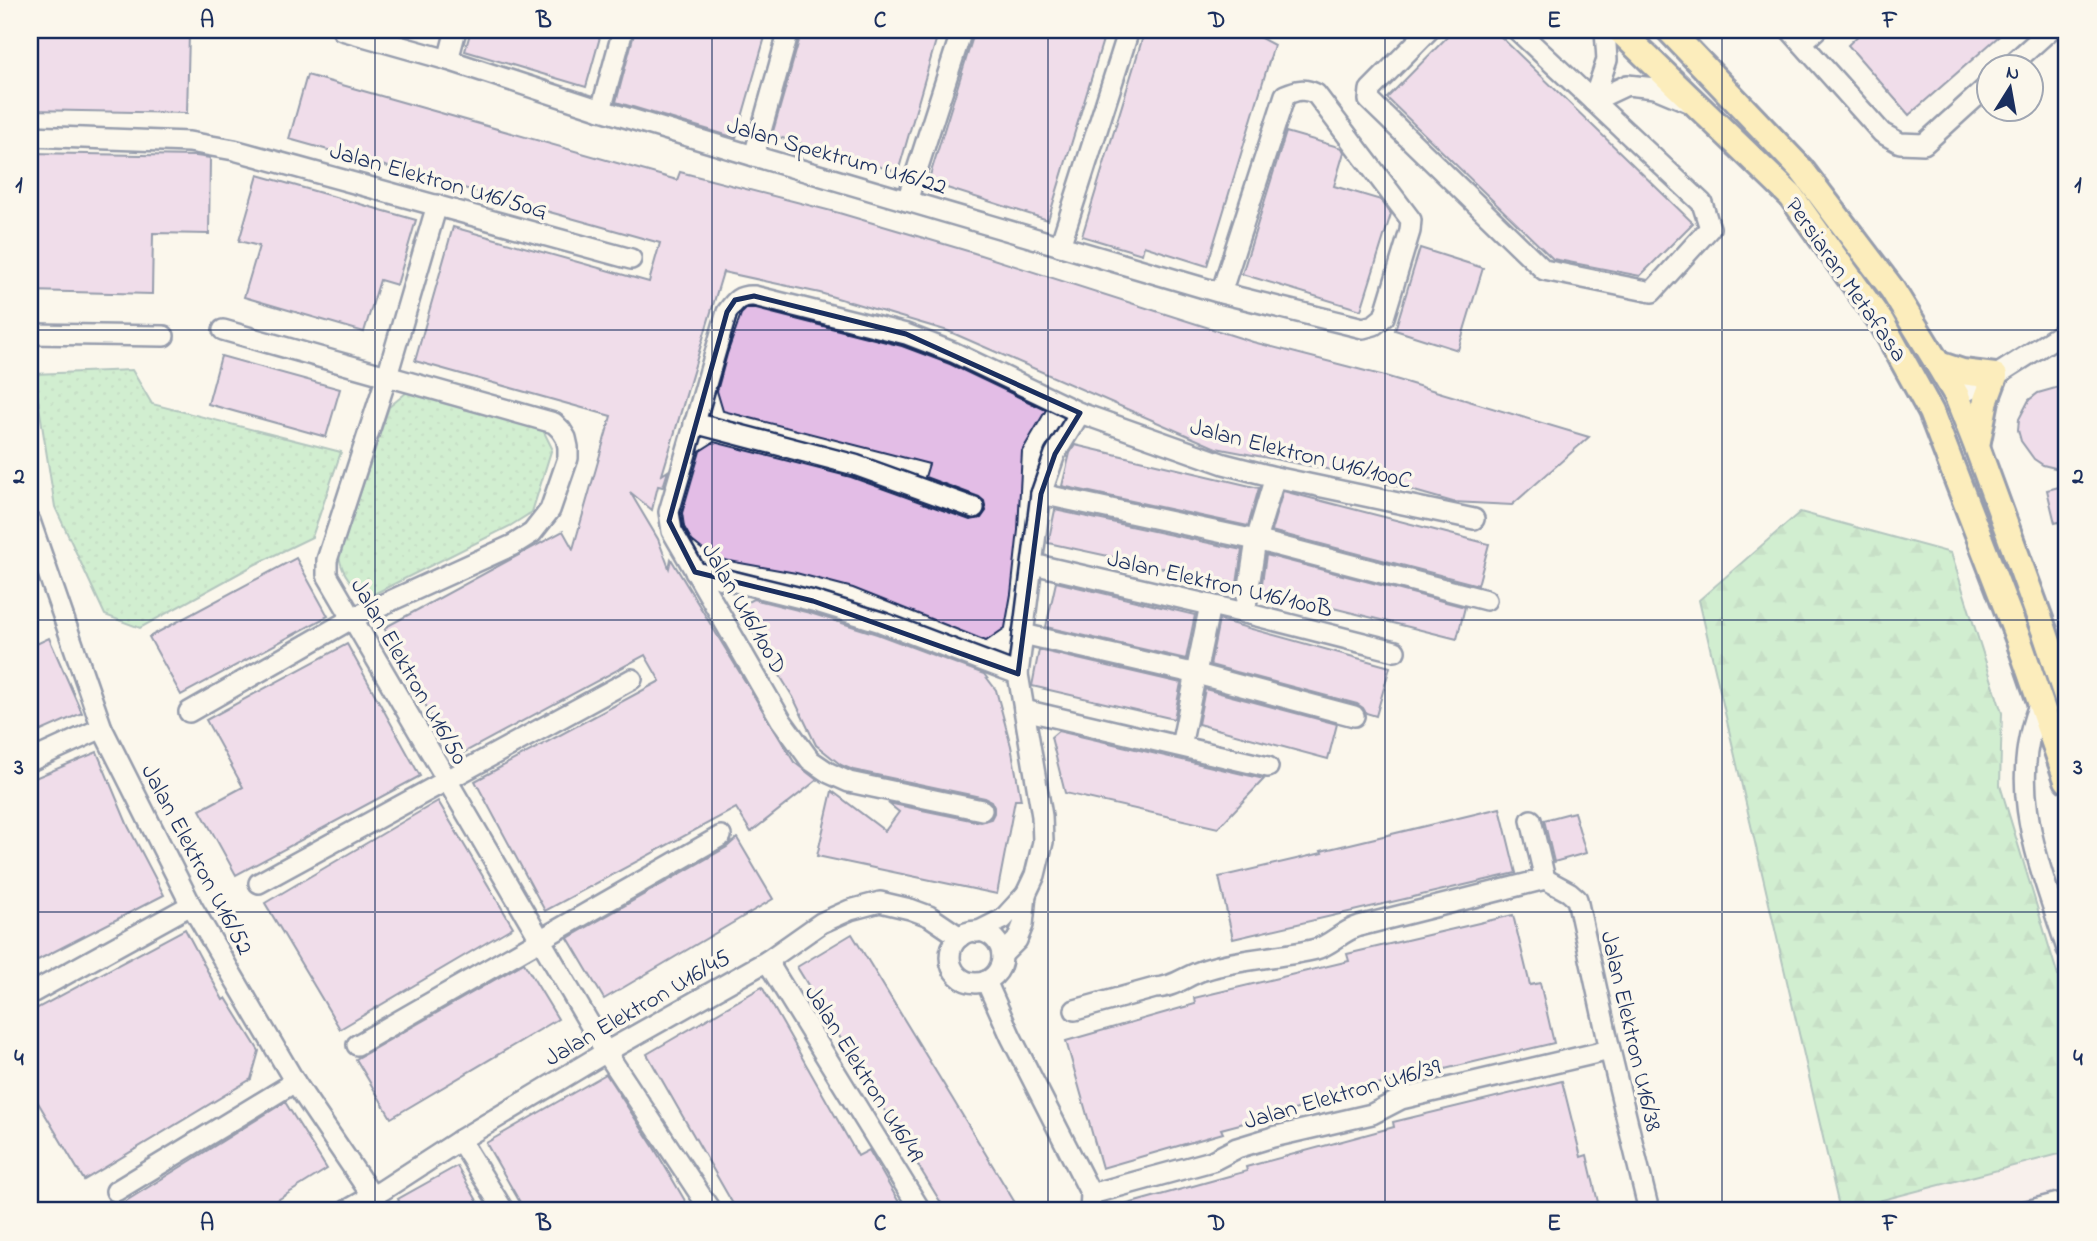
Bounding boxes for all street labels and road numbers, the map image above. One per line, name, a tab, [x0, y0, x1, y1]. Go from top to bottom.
street label: Jalan Spektrum U16/22	[722, 109, 951, 206]
street label: Jalan Elektron U16/50G	[325, 135, 551, 230]
street label: Persiaran Metafasa	[1775, 191, 1915, 370]
street label: Jalan Elektron U16/100C	[1186, 411, 1415, 500]
street label: Jalan U16/100D	[691, 537, 795, 681]
street label: Jalan Elektron U16/100B	[1103, 542, 1336, 628]
street label: Jalan Elektron U16/50	[340, 573, 476, 772]
street label: Jalan Elektron U16/52	[131, 759, 261, 962]
street label: Jalan Elektron U16/38	[1589, 928, 1670, 1135]
street label: Jalan Elektron U16/45	[539, 941, 738, 1077]
street label: Jalan Elektron U16/49	[794, 979, 932, 1170]
street label: Jalan Elektron U16/39	[1240, 1050, 1446, 1140]

